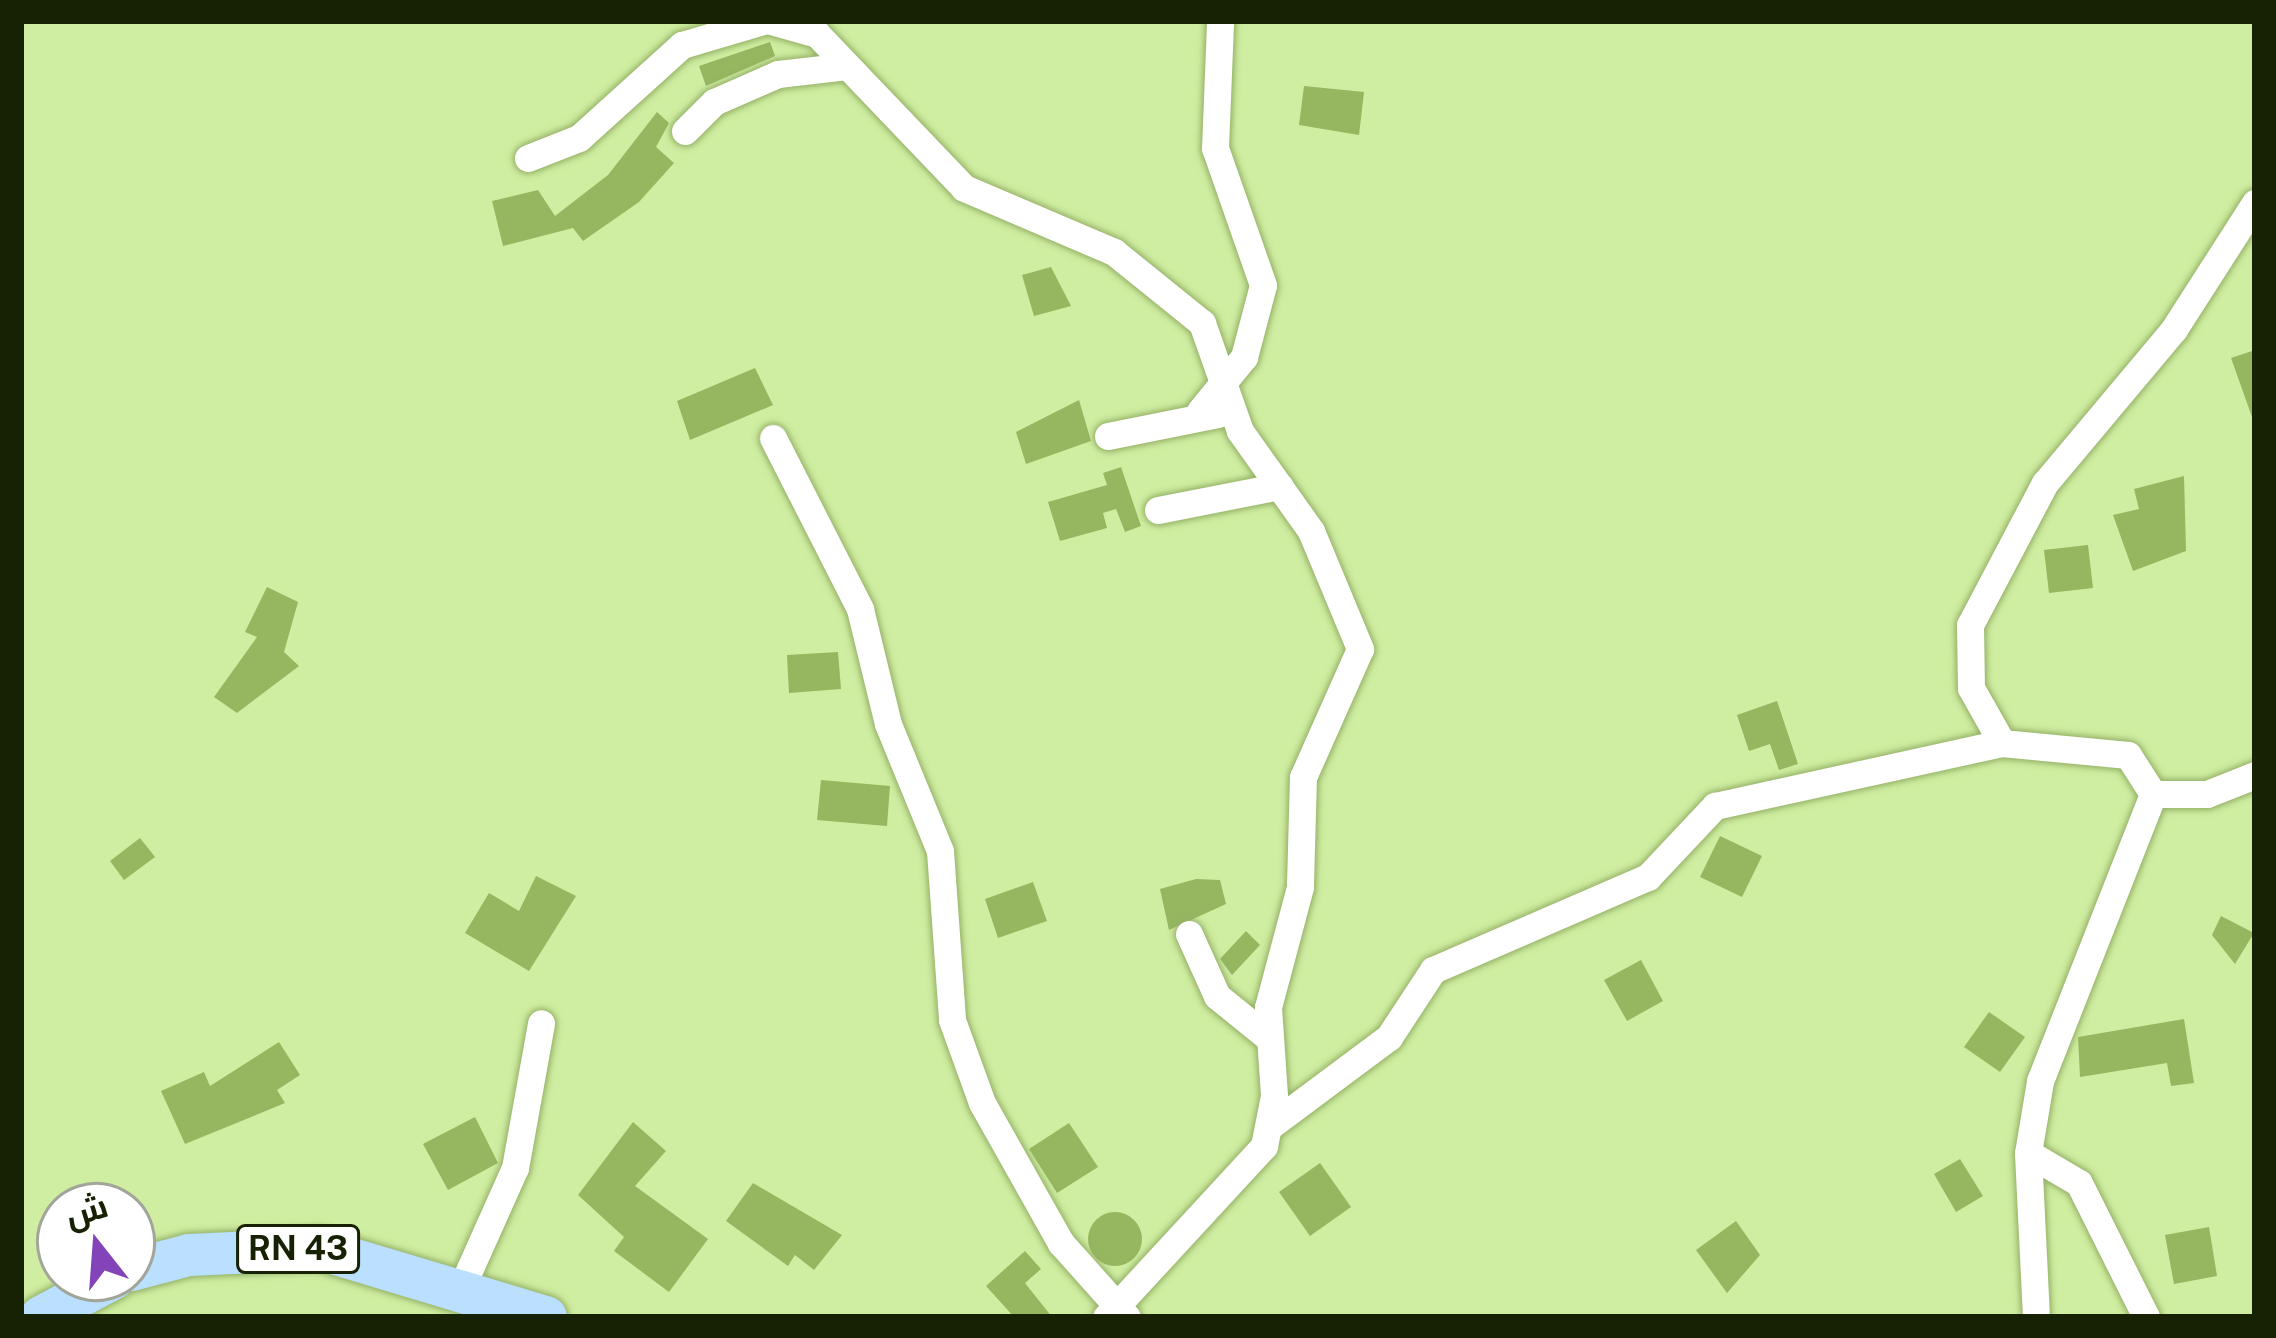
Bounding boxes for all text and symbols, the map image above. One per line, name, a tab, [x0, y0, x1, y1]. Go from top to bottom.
north arrow	[36, 1182, 156, 1302]
text: ش	[61, 1186, 112, 1235]
road number: RN 43	[235, 1222, 361, 1276]

